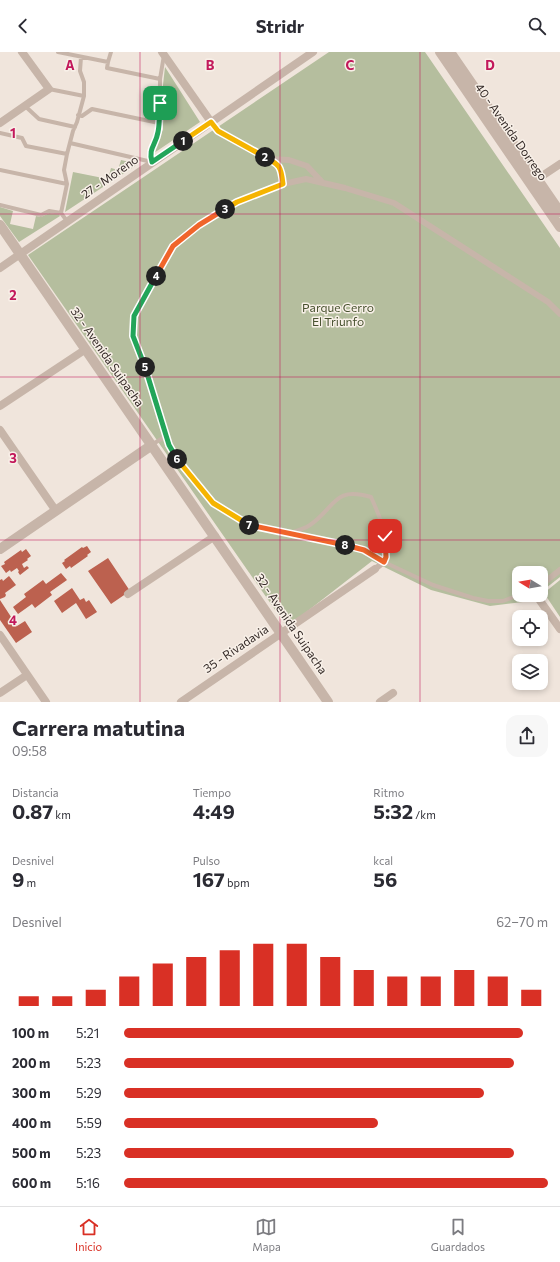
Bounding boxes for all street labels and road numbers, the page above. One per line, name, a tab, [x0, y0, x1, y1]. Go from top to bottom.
street label: 40 - Avenida Dorrego	[473, 80, 551, 183]
street label: 27 - Moreno	[78, 151, 141, 201]
street label: 32 - Avenida Suipacha	[68, 304, 147, 409]
street label: 32 - Avenida Suipacha	[253, 571, 331, 676]
street label: 35 - Rivadavia	[200, 621, 271, 675]

